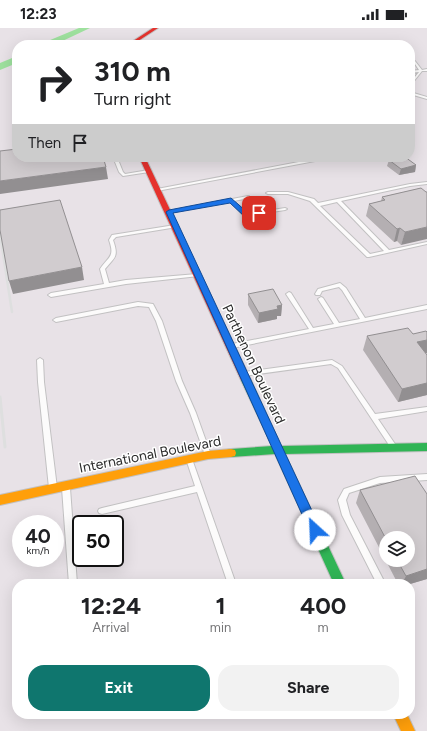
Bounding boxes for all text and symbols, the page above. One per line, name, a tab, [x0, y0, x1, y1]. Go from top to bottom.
text: 12:23	[20, 5, 57, 23]
text: 310 m	[94, 54, 171, 88]
icon: right	[28, 56, 80, 108]
text: Turn right	[94, 88, 171, 110]
icon: arrive	[69, 132, 91, 154]
text: Then	[28, 134, 61, 152]
pin	[242, 196, 276, 230]
icon: arrive	[248, 202, 270, 224]
street label: Parthenon Boulevard	[218, 302, 289, 427]
street label: International Boulevard	[78, 432, 223, 477]
position arrow	[294, 509, 336, 551]
speed limit sign: 50	[72, 515, 124, 567]
text: 40	[25, 524, 51, 548]
map controls	[379, 531, 415, 567]
button: layers	[379, 531, 415, 567]
text: km/h	[27, 544, 49, 557]
text: 12:24	[81, 591, 141, 620]
text: 1	[215, 591, 226, 620]
text: 400	[300, 591, 346, 620]
text: Arrival	[93, 620, 129, 635]
text: min	[210, 620, 231, 635]
text: m	[318, 620, 329, 635]
button: Exit	[28, 665, 210, 711]
button: Share	[218, 665, 399, 711]

